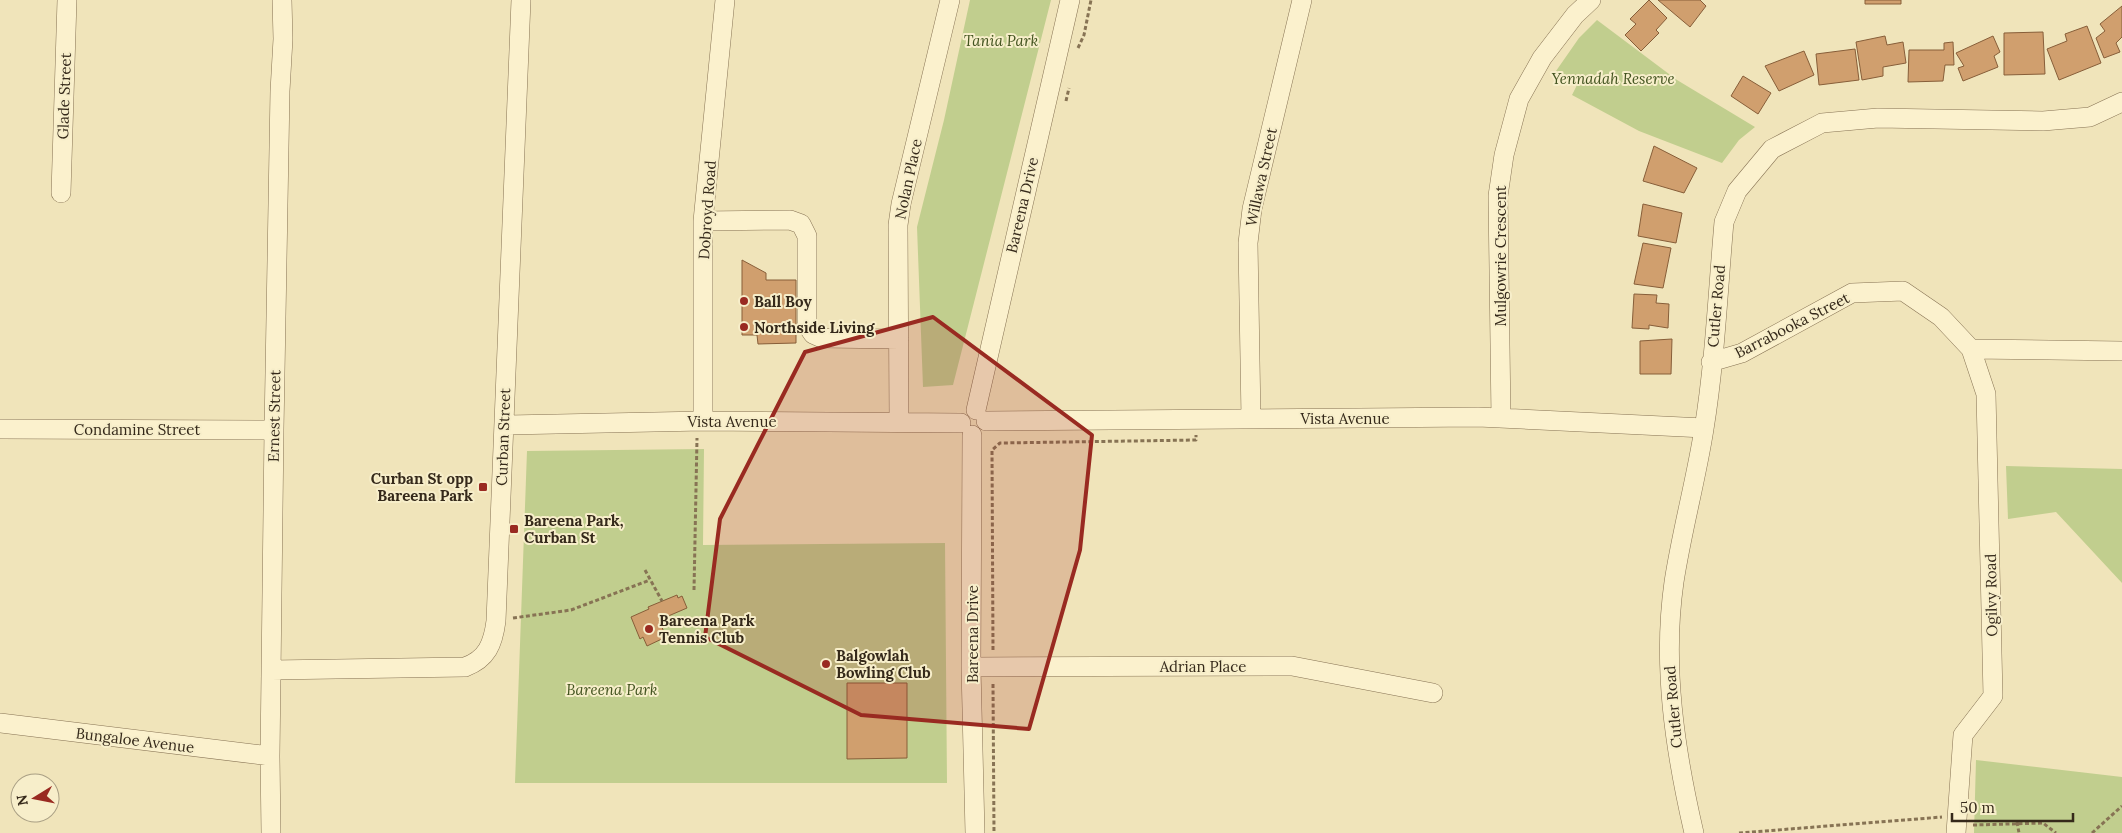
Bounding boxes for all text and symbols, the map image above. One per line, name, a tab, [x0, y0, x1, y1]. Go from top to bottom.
park label: Tania Park	[964, 31, 1038, 50]
street label: Glade Street	[53, 52, 75, 140]
park label: Yennadah Reserve	[1551, 69, 1675, 88]
street label: Willawa Street	[1241, 126, 1281, 228]
street label: Nolan Place	[890, 137, 926, 221]
street label: Bareena Drive	[1002, 155, 1042, 255]
street label: Dobroyd Road	[694, 160, 720, 260]
street label: Mulgowrie Crescent	[1491, 185, 1510, 327]
street label: Cutler Road	[1703, 264, 1729, 348]
street label: Barrabooka Street	[1731, 288, 1853, 362]
place label: Ball Boy	[754, 292, 812, 311]
marker: Ball Boy	[738, 295, 750, 307]
place label: Northside Living	[754, 318, 875, 337]
marker: Northside Living	[738, 321, 750, 333]
street label: Ernest Street	[264, 370, 284, 462]
street label: Curban Street	[492, 388, 514, 486]
street label: Vista Avenue	[1299, 409, 1390, 428]
street label: Vista Avenue	[686, 412, 777, 431]
street label: Condamine Street	[74, 420, 200, 439]
place label: Curban St opp Bareena Park	[371, 469, 473, 505]
marker: Curban St opp Bareena Park	[477, 481, 489, 493]
place label: Bareena Park, Curban St	[524, 511, 624, 547]
marker: Bareena Park, Curban St	[508, 523, 520, 535]
street label: Ogilvy Road	[1981, 553, 2001, 637]
street label: Bareena Drive	[963, 585, 982, 683]
place label: Bareena Park Tennis Club	[659, 611, 755, 647]
marker: Bareena Park Tennis Club	[643, 623, 655, 635]
place label: Balgowlah Bowling Club	[836, 646, 931, 682]
street label: Adrian Place	[1159, 657, 1246, 676]
marker: Balgowlah Bowling Club	[820, 658, 832, 670]
street label: Cutler Road	[1660, 665, 1686, 749]
park label: Bareena Park	[566, 680, 658, 699]
street label: Bungaloe Avenue	[75, 723, 195, 757]
north arrow	[10, 773, 60, 823]
scale bar	[1952, 790, 2073, 822]
text: N	[12, 793, 32, 807]
text: 50 m	[1960, 798, 1995, 817]

